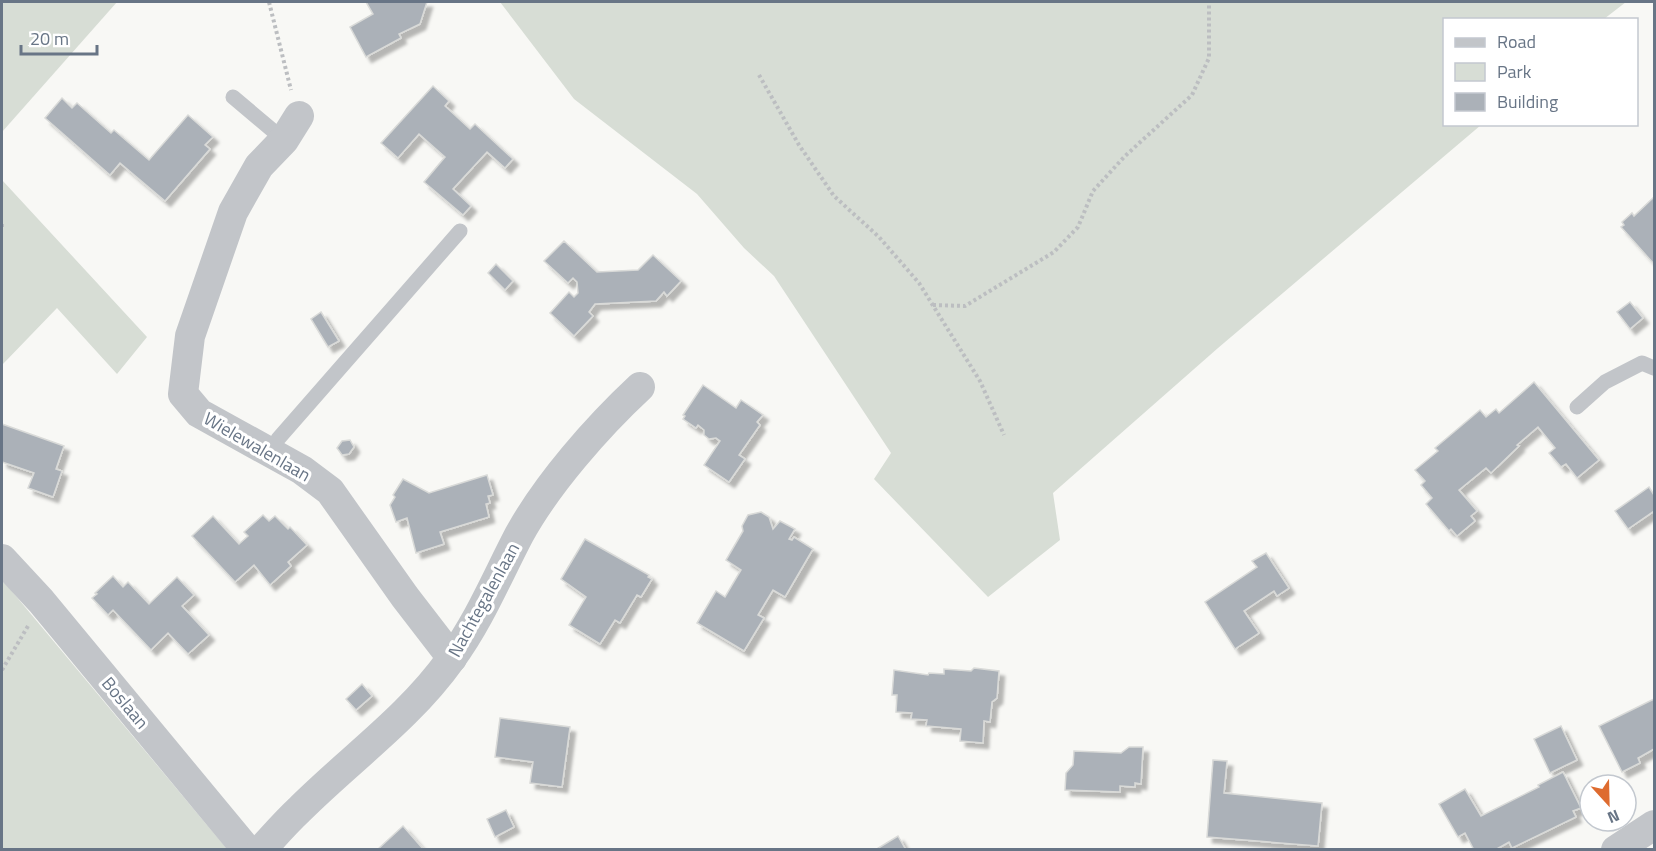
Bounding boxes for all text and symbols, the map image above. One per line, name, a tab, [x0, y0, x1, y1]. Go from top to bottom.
scale bar	[21, 18, 98, 56]
legend	[1443, 18, 1638, 126]
text: 20 m	[30, 25, 69, 52]
text: Road	[1497, 28, 1536, 55]
text: Park	[1497, 58, 1532, 85]
text: Building	[1497, 88, 1558, 115]
street label: Wielewalenlaan	[199, 405, 316, 488]
street label: Nachtegalenlaan	[441, 538, 526, 662]
street label: Boslaan	[95, 671, 155, 735]
north arrow	[1578, 773, 1638, 833]
text: N	[1604, 804, 1623, 830]

